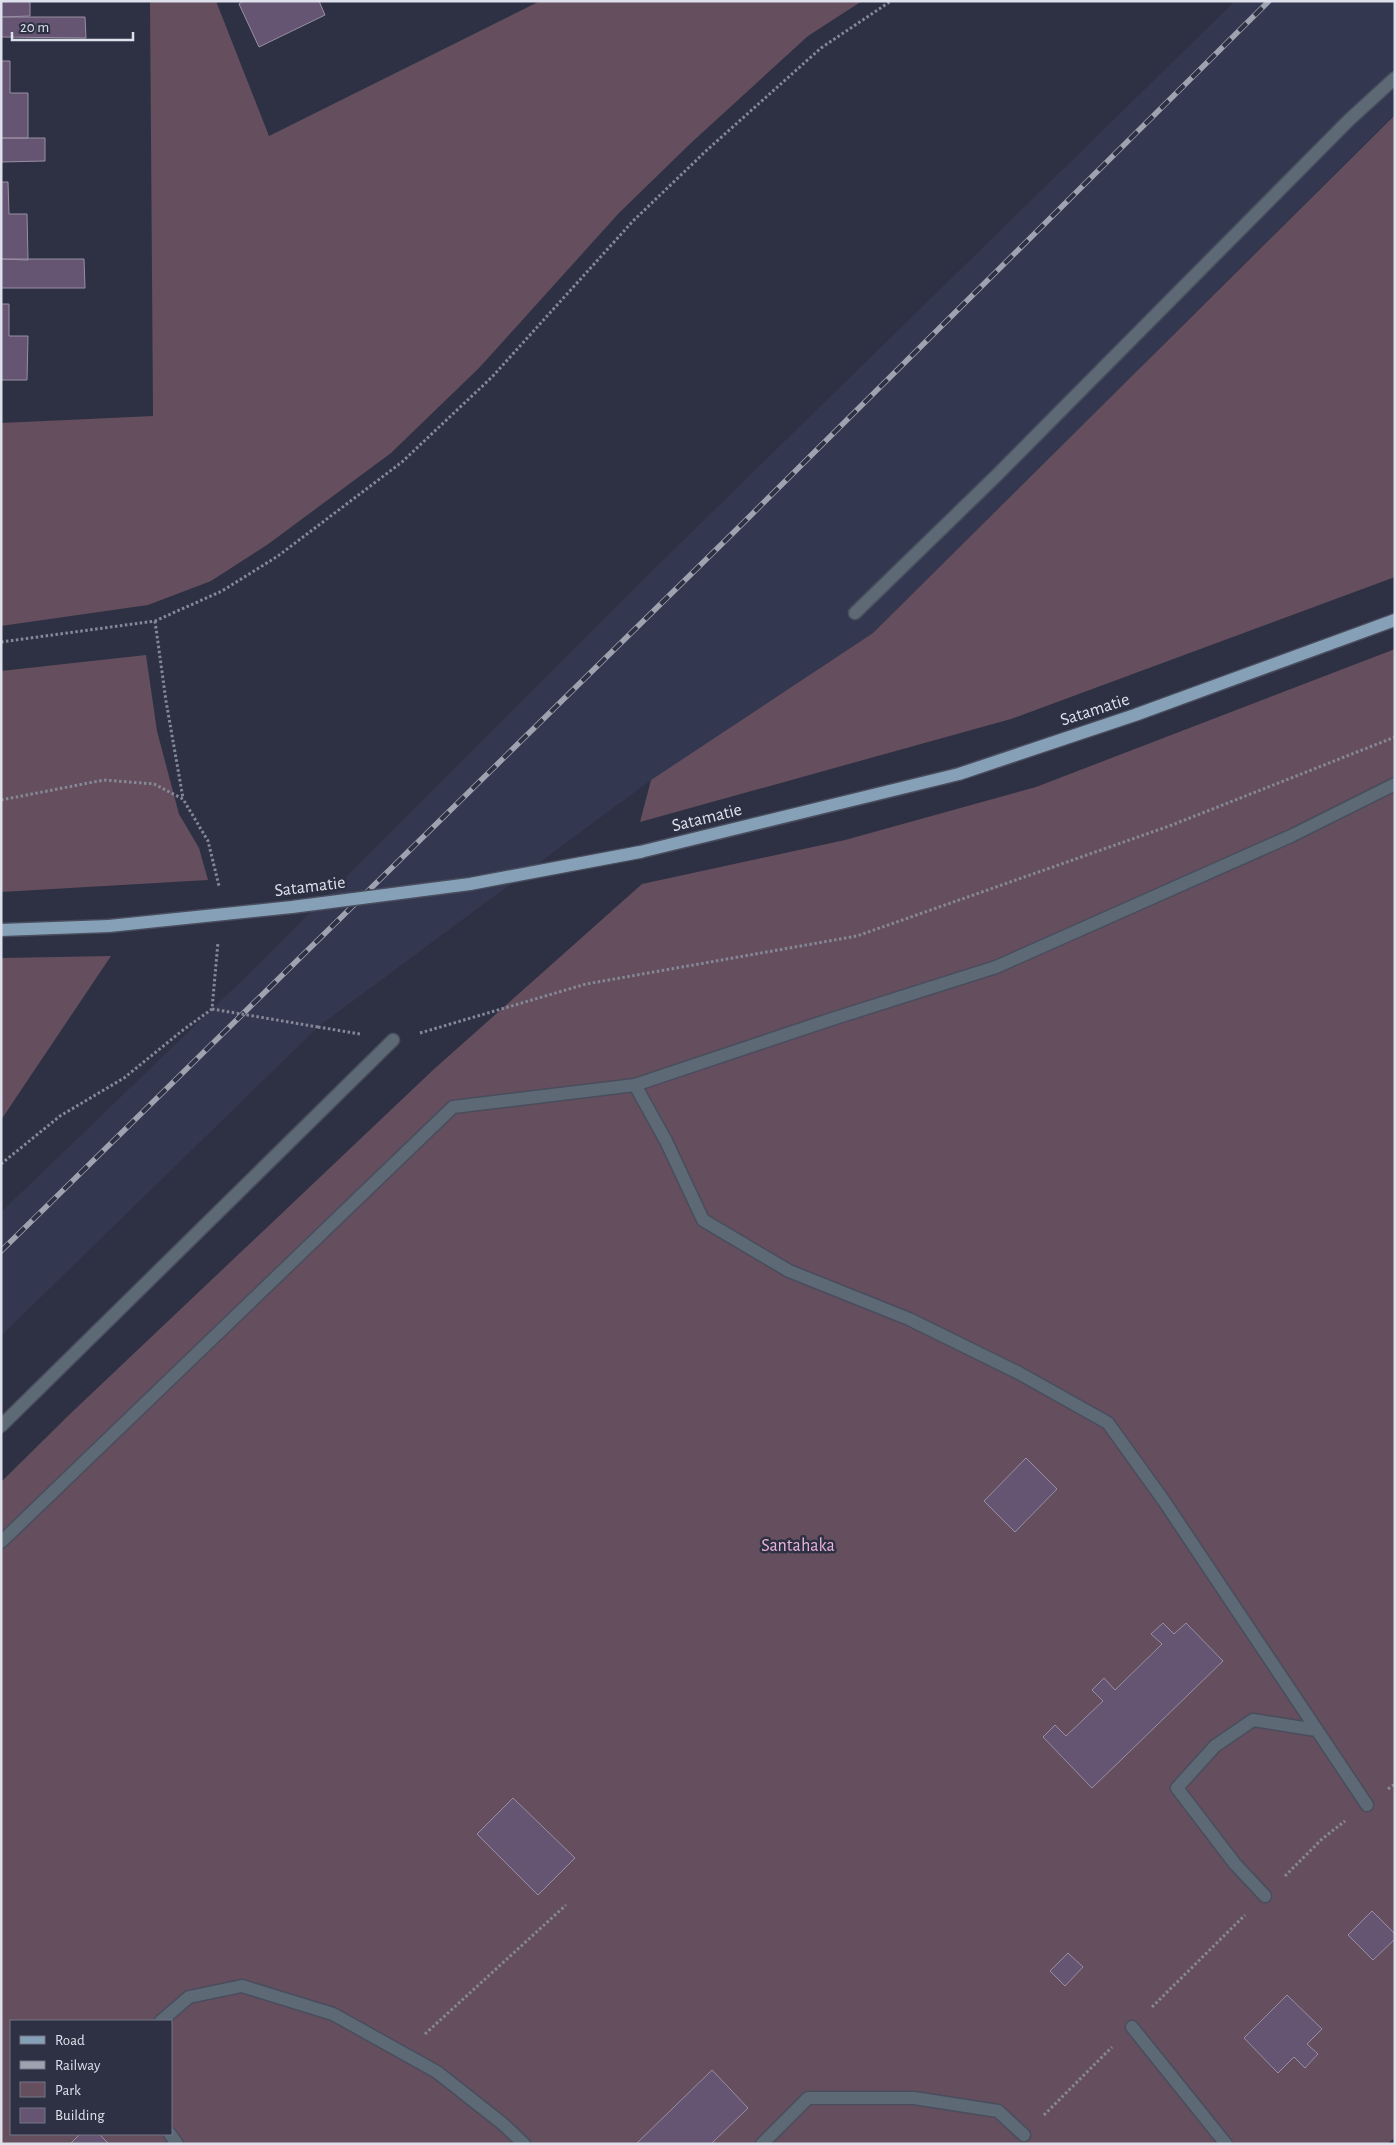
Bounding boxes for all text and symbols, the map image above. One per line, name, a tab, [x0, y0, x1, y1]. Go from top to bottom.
scale bar	[12, 10, 134, 42]
text: 20 m	[20, 20, 49, 35]
street label: Satamatie	[1058, 690, 1132, 730]
street label: Satamatie	[670, 801, 744, 835]
street label: Satamatie	[273, 874, 347, 900]
park label: Santahaka	[761, 1537, 835, 1555]
legend	[10, 2020, 172, 2135]
text: Road	[55, 2033, 85, 2048]
text: Railway	[55, 2058, 101, 2073]
text: Park	[55, 2083, 81, 2098]
text: Building	[55, 2108, 105, 2123]

